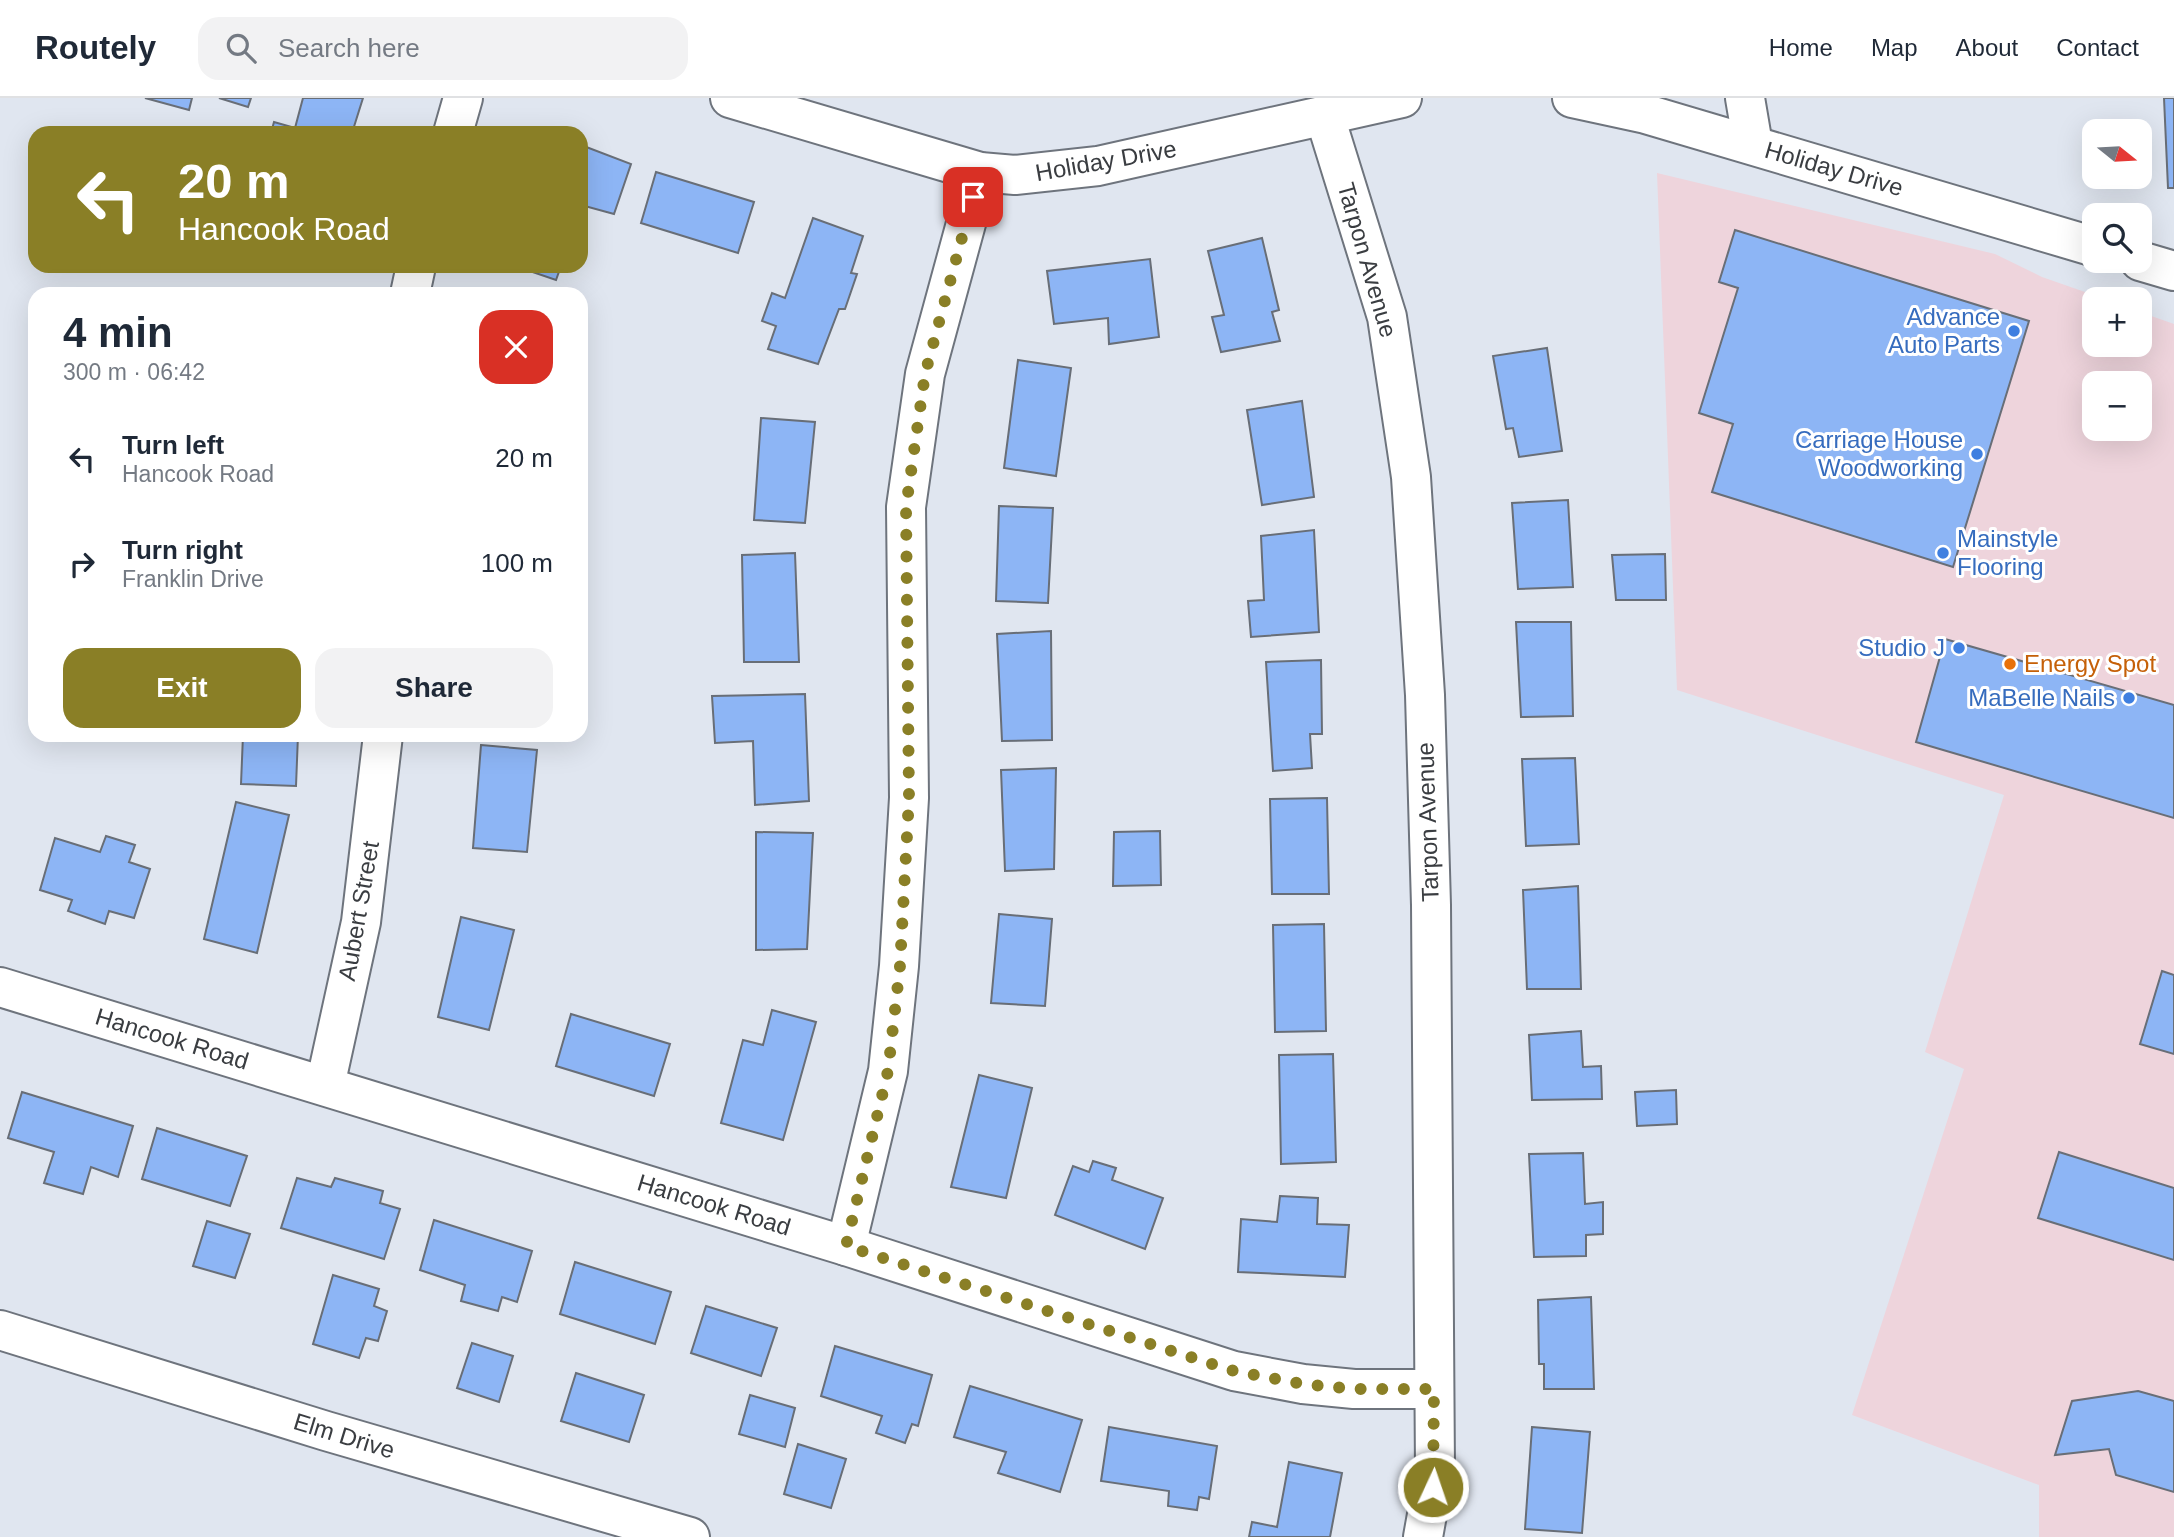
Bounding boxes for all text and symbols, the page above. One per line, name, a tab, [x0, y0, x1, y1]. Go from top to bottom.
search box	[198, 17, 688, 80]
text: Routely	[35, 29, 156, 66]
icon: search	[222, 29, 260, 67]
text: Search here	[278, 33, 420, 63]
text: Home	[1769, 34, 1833, 61]
text: Map	[1871, 34, 1918, 61]
text: About	[1956, 34, 2018, 61]
text: Contact	[2056, 34, 2139, 61]
north arrow	[2082, 119, 2152, 189]
map controls	[2082, 119, 2152, 441]
street label: Holiday Drive	[1033, 135, 1179, 186]
street label: Holiday Drive	[1762, 136, 1906, 201]
icon: left	[63, 154, 154, 245]
text: 20 m	[178, 154, 290, 208]
pin	[943, 167, 1003, 227]
icon: arrive	[954, 178, 992, 216]
street label: Tarpon Avenue	[1332, 179, 1402, 340]
button: search	[2082, 203, 2152, 273]
text: Hancook Road	[178, 211, 390, 247]
button: +	[2082, 287, 2152, 357]
place label: Advance Auto Parts	[1888, 303, 2000, 358]
text: 4 min	[63, 309, 173, 356]
button: close	[479, 310, 553, 384]
marker: Advance Auto Parts	[2006, 323, 2022, 339]
text: 300 m · 06:42	[63, 359, 205, 385]
button: −	[2082, 371, 2152, 441]
place label: Carriage House Woodworking	[1795, 426, 1963, 481]
text: Turn left	[122, 430, 224, 460]
icon: left	[63, 440, 101, 478]
text: 20 m	[495, 443, 553, 473]
marker: Carriage House Woodworking	[1969, 446, 1985, 462]
text: Hancook Road	[122, 461, 274, 487]
place label: Mainstyle Flooring	[1957, 525, 2058, 580]
text: Turn right	[122, 535, 243, 565]
icon: right	[63, 545, 101, 583]
marker: Mainstyle Flooring	[1935, 545, 1951, 561]
text: 100 m	[481, 548, 553, 578]
text: Franklin Drive	[122, 566, 264, 592]
place label: Studio J	[1858, 634, 1945, 661]
marker: Studio J	[1951, 640, 1967, 656]
button: Exit	[63, 648, 301, 728]
button: Share	[315, 648, 553, 728]
place label: Energy Spot	[2024, 650, 2156, 677]
marker: Energy Spot	[2002, 656, 2018, 672]
place label: MaBelle Nails	[1968, 684, 2115, 711]
marker: MaBelle Nails	[2121, 690, 2137, 706]
street label: Tarpon Avenue	[1411, 742, 1444, 902]
street label: Aubert Street	[333, 839, 384, 983]
street label: Hancook Road	[92, 1002, 252, 1075]
street label: Hancook Road	[634, 1168, 794, 1241]
street label: Elm Drive	[290, 1407, 398, 1464]
position arrow	[1396, 1450, 1470, 1524]

